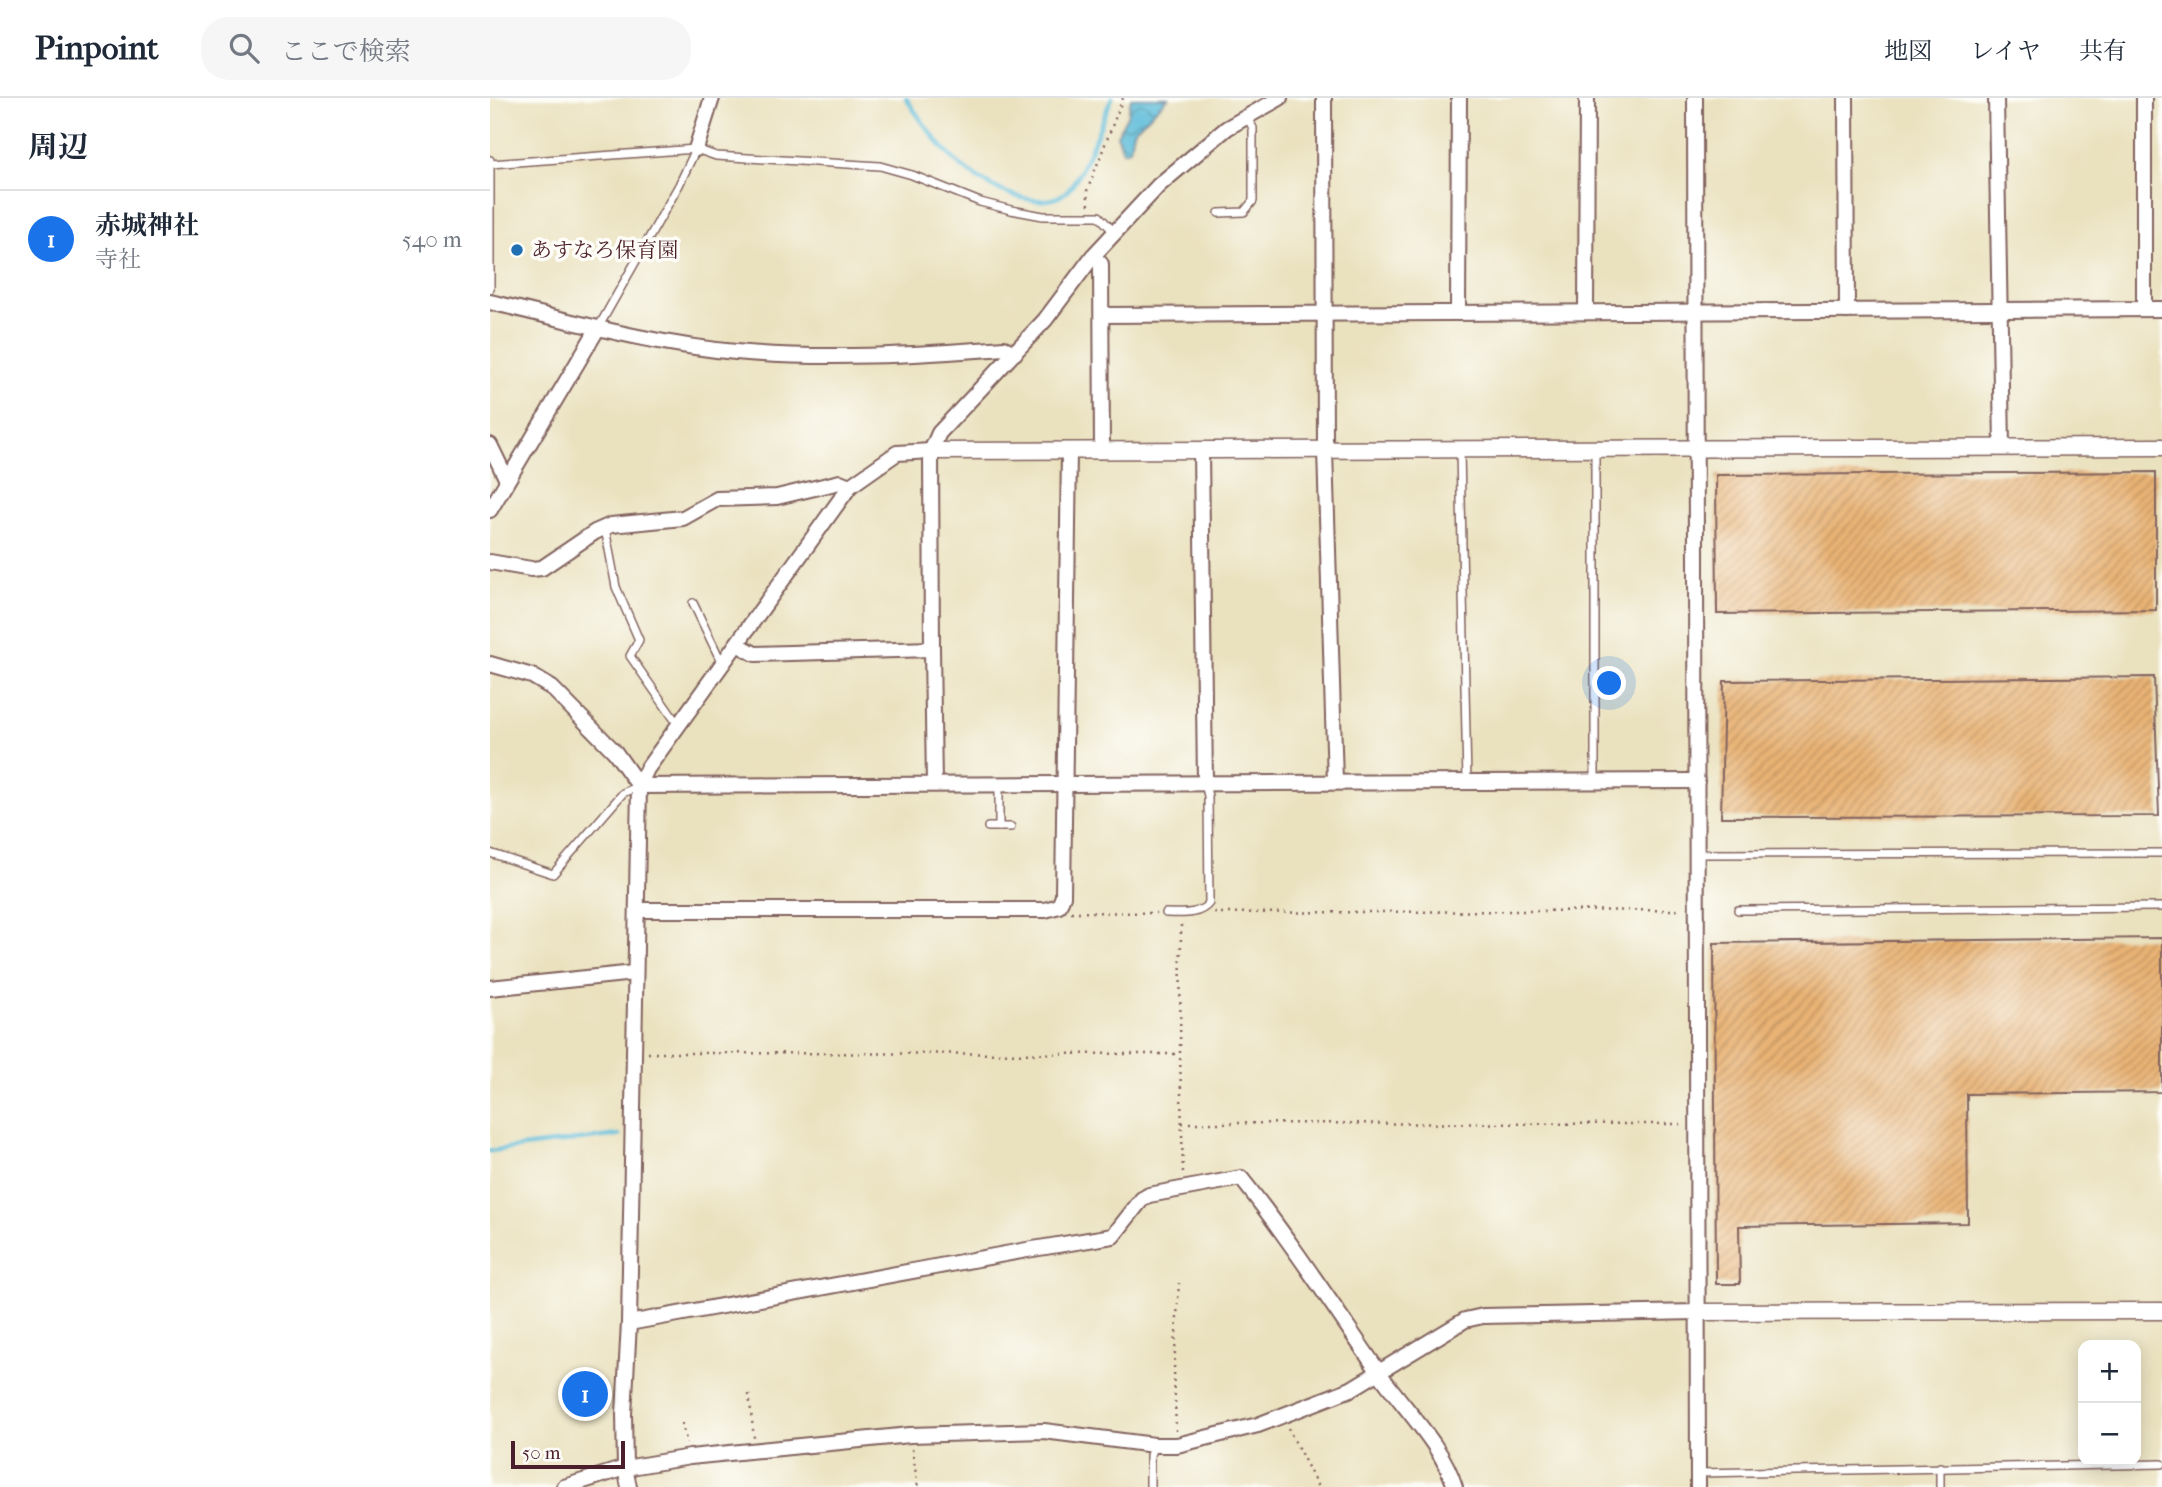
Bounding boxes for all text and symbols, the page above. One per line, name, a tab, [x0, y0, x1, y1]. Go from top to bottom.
search box	[201, 17, 691, 80]
text: Pinpoint	[35, 29, 159, 68]
icon: search	[225, 29, 263, 67]
text: ここで検索	[281, 36, 411, 67]
text: 地図	[1884, 37, 1932, 65]
text: レイヤ	[1970, 37, 2041, 65]
text: 共有	[2079, 37, 2127, 65]
text: 周辺	[28, 130, 88, 165]
text: 赤城神社	[95, 210, 199, 241]
text: 1	[47, 226, 55, 253]
text: 540 m	[402, 226, 462, 253]
place label: あすなろ保育園	[531, 238, 678, 262]
marker: あすなろ保育園	[509, 242, 525, 258]
text: 寺社	[95, 246, 141, 273]
your location	[1592, 666, 1626, 700]
map controls	[2078, 1340, 2141, 1466]
button: +	[2078, 1340, 2141, 1403]
pin: 1	[562, 1368, 608, 1420]
button: −	[2078, 1403, 2141, 1466]
scale bar	[511, 1438, 625, 1470]
text: 50 m	[522, 1442, 561, 1464]

